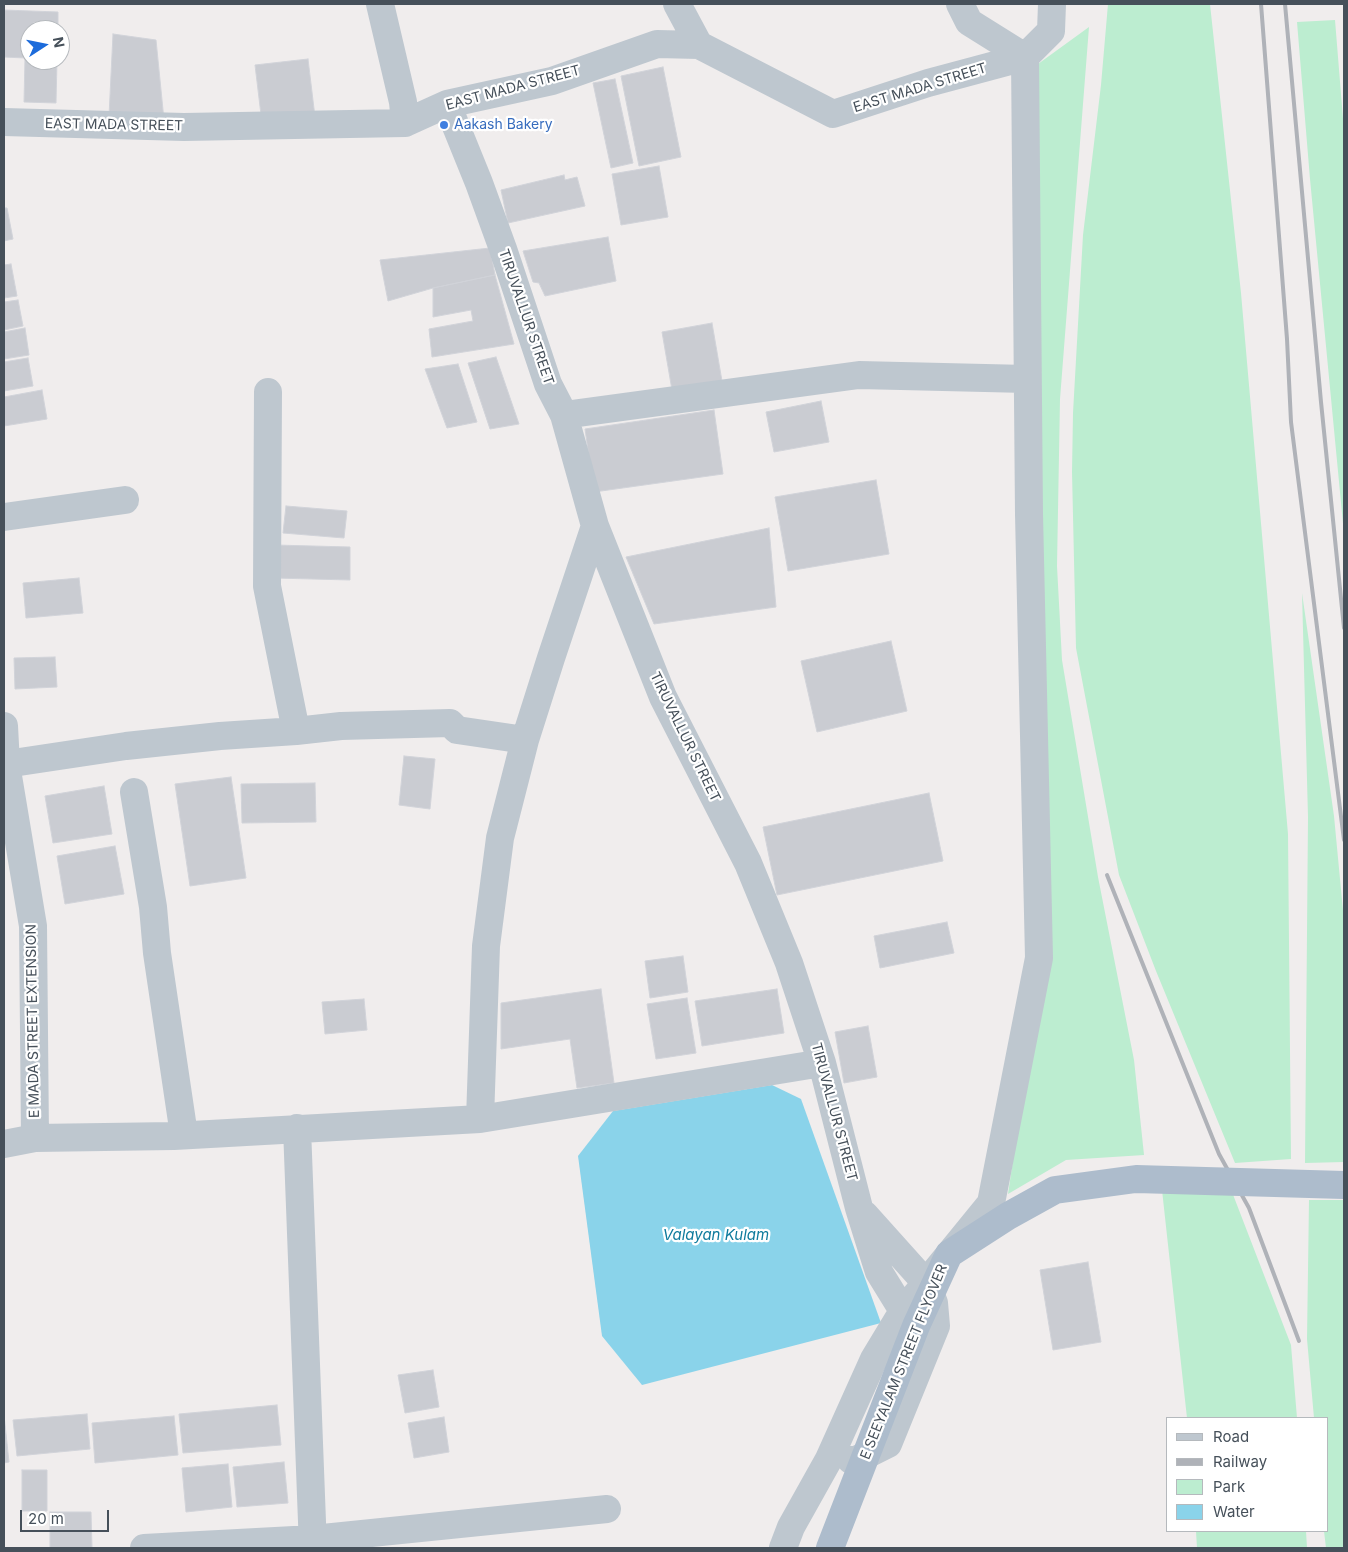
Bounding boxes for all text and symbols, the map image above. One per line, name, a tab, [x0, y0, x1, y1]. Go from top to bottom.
north arrow	[20, 20, 70, 70]
text: N	[50, 35, 69, 49]
street label: EAST MADA STREET	[851, 60, 989, 116]
street label: EAST MADA STREET	[444, 62, 582, 114]
street label: EAST MADA STREET	[45, 115, 183, 135]
place label: Aakash Bakery	[454, 117, 553, 133]
marker: Aakash Bakery	[438, 119, 450, 131]
street label: TIRUVALLUR STREET	[495, 247, 557, 387]
street label: TIRUVALLUR STREET	[646, 669, 724, 805]
street label: E MADA STREET EXTENSION	[23, 924, 43, 1118]
street label: TIRUVALLUR STREET	[807, 1041, 861, 1183]
water label: Valayan Kulam	[663, 1226, 769, 1244]
street label: E SEEYALAM STREET FLYOVER	[857, 1262, 951, 1462]
legend	[1166, 1417, 1328, 1532]
text: Road	[1213, 1427, 1249, 1446]
text: Railway	[1213, 1452, 1267, 1471]
text: Park	[1213, 1477, 1245, 1496]
scale bar	[22, 1500, 111, 1532]
text: Water	[1213, 1502, 1255, 1521]
text: 20 m	[28, 1509, 64, 1528]

